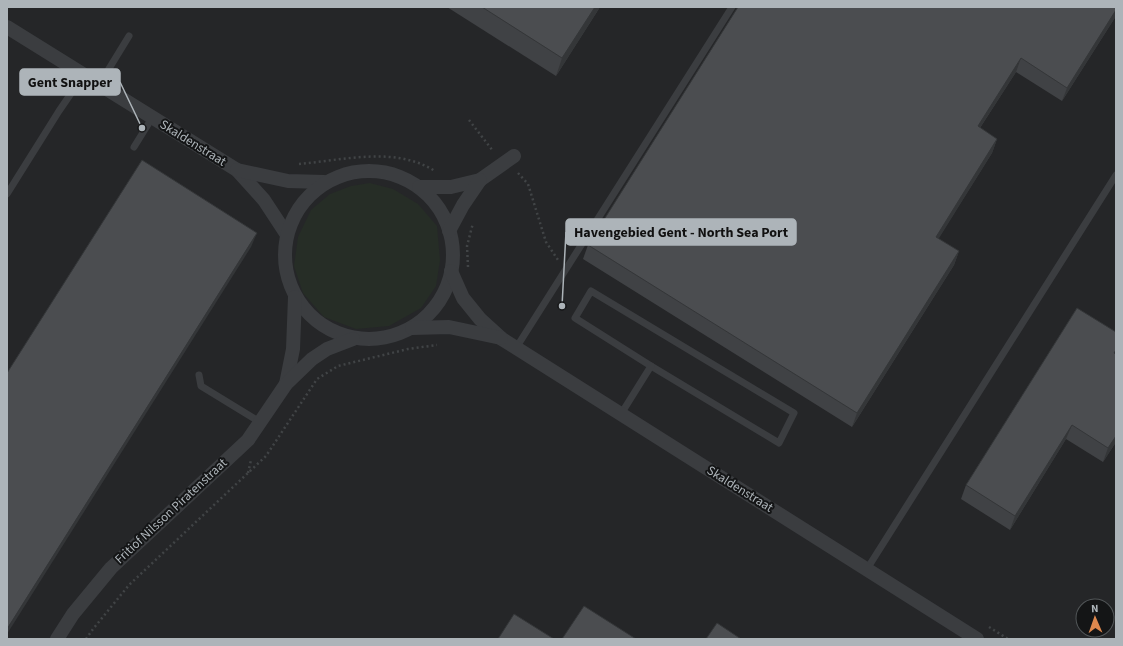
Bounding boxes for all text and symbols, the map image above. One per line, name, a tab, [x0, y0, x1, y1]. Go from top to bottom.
callout: Gent Snapper	[20, 69, 120, 95]
text: Gent Snapper	[28, 73, 113, 93]
street label: Skaldenstraat	[156, 115, 230, 171]
callout: Havengebied Gent - North Sea Port	[566, 219, 796, 245]
text: Havengebied Gent - North Sea Port	[574, 223, 789, 243]
street label: Fritiof Nilsson Piratenstraat	[111, 454, 232, 568]
street label: Skaldenstraat	[703, 461, 777, 517]
north arrow	[1075, 598, 1115, 638]
text: N	[1091, 601, 1099, 616]

